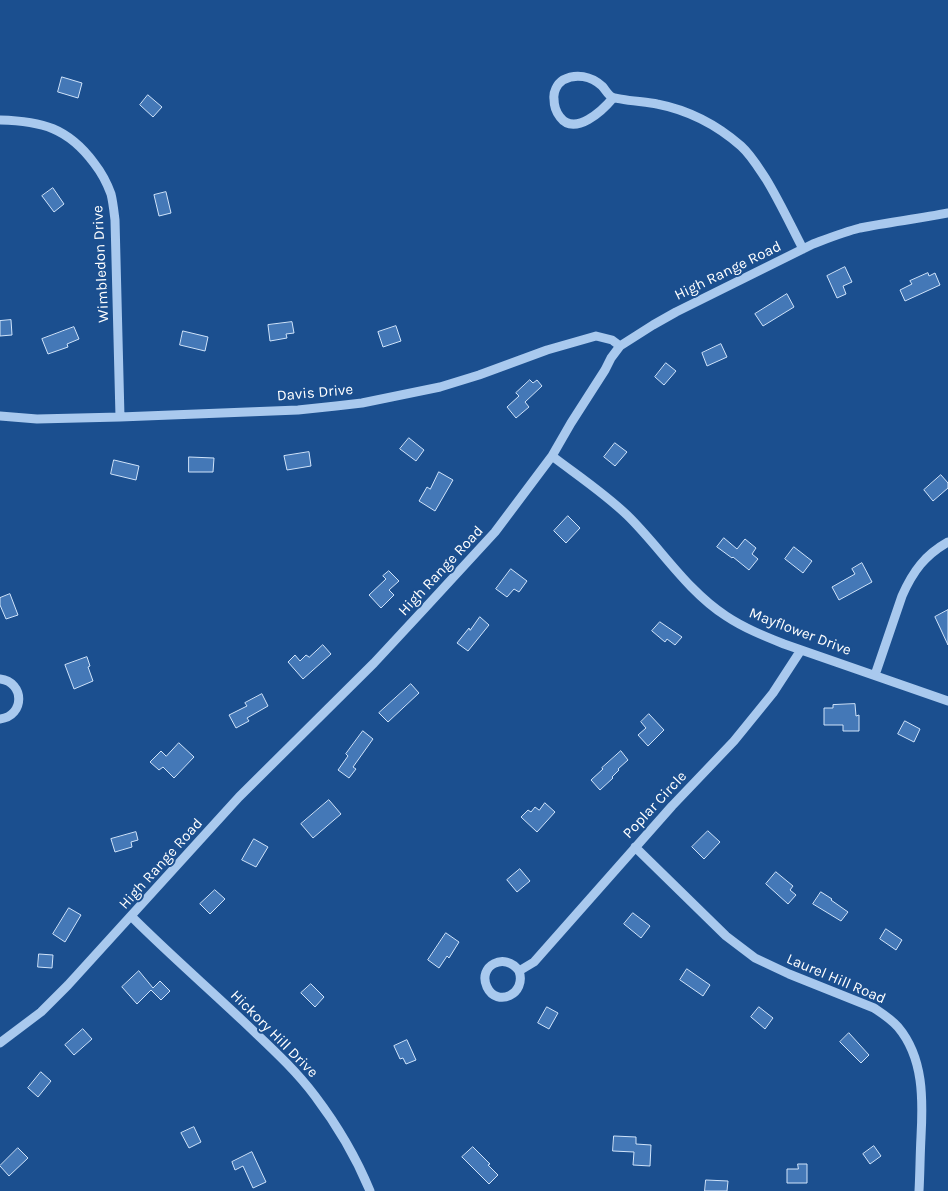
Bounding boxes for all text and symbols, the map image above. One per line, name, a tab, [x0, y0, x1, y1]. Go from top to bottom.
street label: Wimbledon Drive	[89, 205, 113, 323]
street label: High Range Road	[672, 237, 784, 305]
street label: Davis Drive	[276, 381, 354, 405]
street label: High Range Road	[395, 522, 487, 620]
street label: Mayflower Drive	[746, 604, 854, 660]
street label: Poplar Circle	[619, 768, 691, 842]
street label: High Range Road	[115, 815, 207, 913]
street label: Laurel Hill Road	[784, 950, 888, 1008]
street label: Hickory Hill Drive	[227, 987, 321, 1081]

